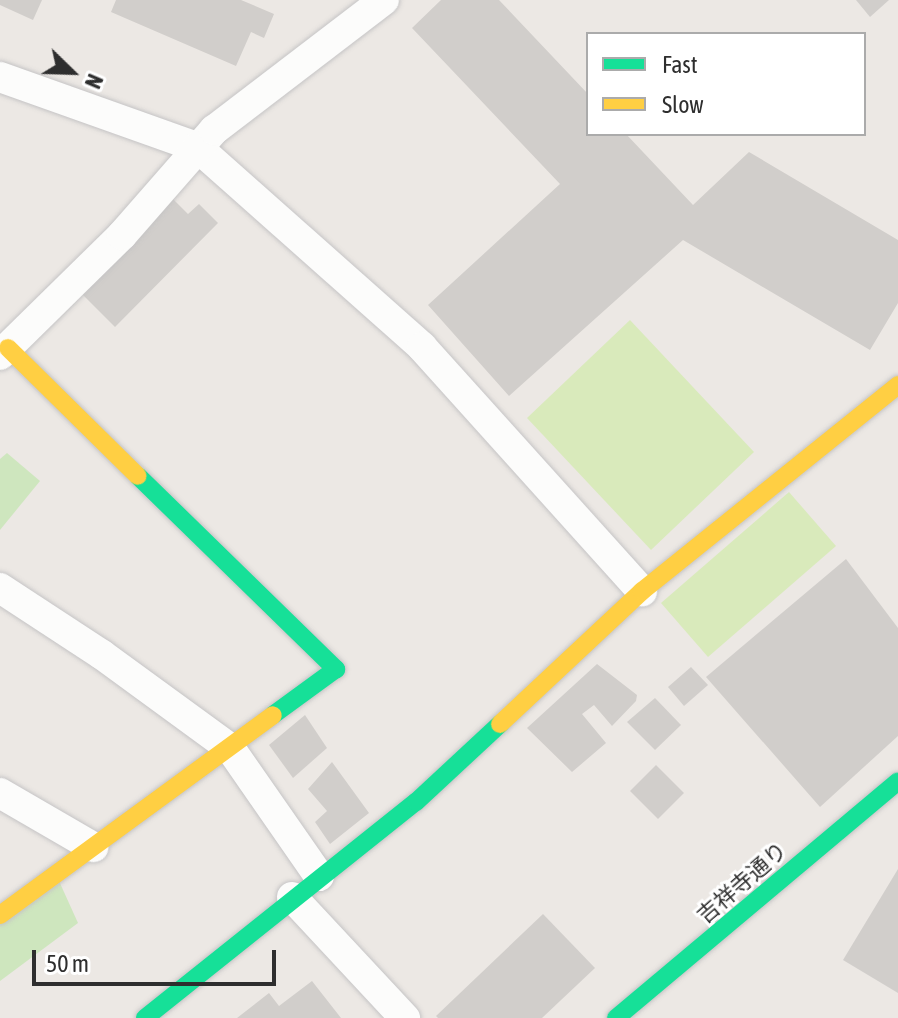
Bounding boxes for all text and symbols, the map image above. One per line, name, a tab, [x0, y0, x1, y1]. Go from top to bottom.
north arrow	[32, 32, 112, 112]
legend	[586, 32, 866, 136]
text: Fast	[662, 51, 698, 78]
text: N	[80, 70, 109, 92]
text: Slow	[662, 91, 704, 118]
street label: 吉祥寺通り	[692, 837, 792, 929]
scale bar	[36, 934, 280, 984]
text: 50 m	[46, 950, 89, 977]

